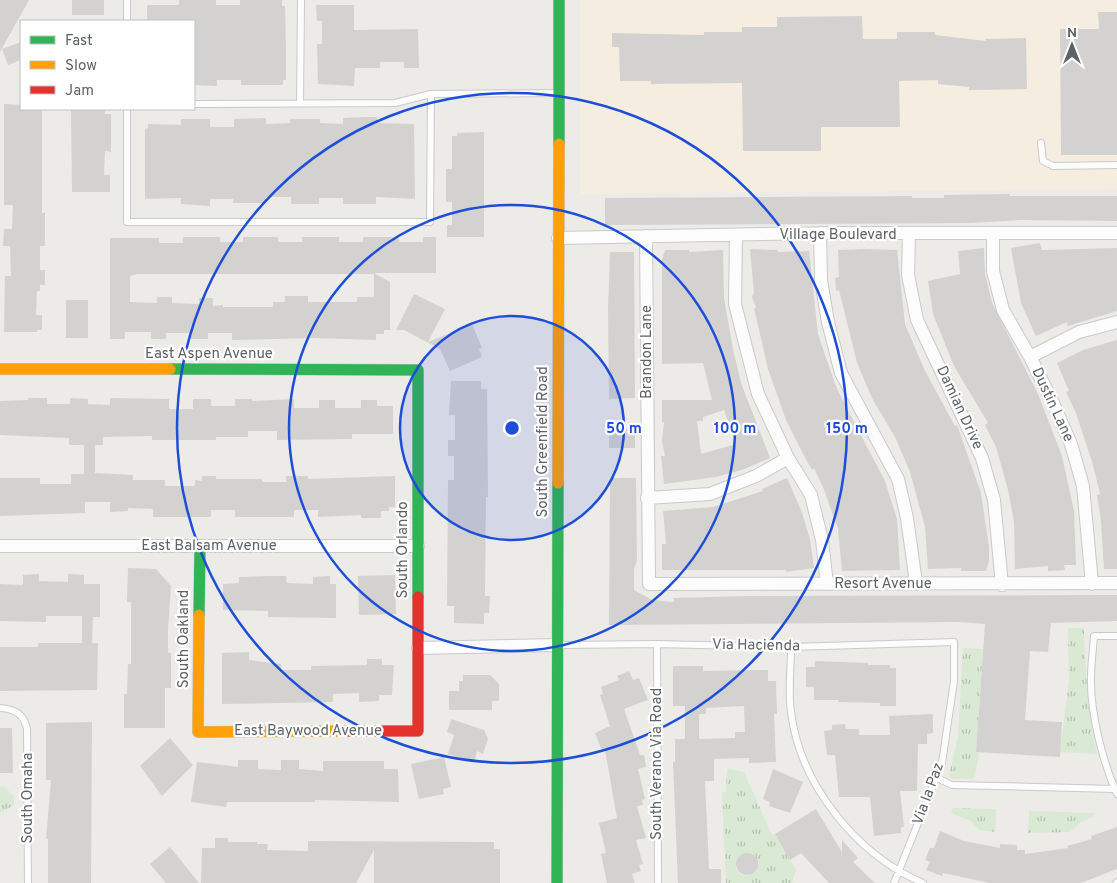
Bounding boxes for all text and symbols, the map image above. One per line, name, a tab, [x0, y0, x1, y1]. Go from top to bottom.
legend	[20, 20, 195, 110]
north arrow	[1047, 20, 1097, 70]
text: N	[1067, 25, 1077, 42]
text: Fast	[65, 32, 93, 51]
text: Slow	[65, 57, 97, 76]
text: Jam	[65, 82, 94, 101]
street label: Village Boulevard	[779, 226, 897, 245]
street label: Brandon Lane	[638, 305, 657, 399]
street label: East Aspen Avenue	[145, 345, 273, 364]
street label: Damian Drive	[931, 363, 987, 453]
street label: Dustin Lane	[1027, 365, 1077, 445]
street label: South Greenfield Road	[534, 366, 553, 518]
centre of rings	[503, 419, 521, 437]
text: 50 m	[606, 420, 642, 439]
text: 100 m	[714, 420, 756, 439]
text: 150 m	[826, 420, 868, 439]
street label: South Orlando	[394, 501, 413, 599]
street label: East Balsam Avenue	[141, 537, 277, 556]
street label: Resort Avenue	[834, 575, 932, 594]
street label: South Oakland	[175, 590, 194, 688]
street label: Via Hacienda	[712, 636, 800, 656]
street label: South Verano Via Road	[648, 688, 667, 840]
street label: East Baywood Avenue	[234, 722, 382, 741]
street label: South Omaha	[19, 753, 38, 843]
street label: Via la Paz	[909, 760, 949, 828]

